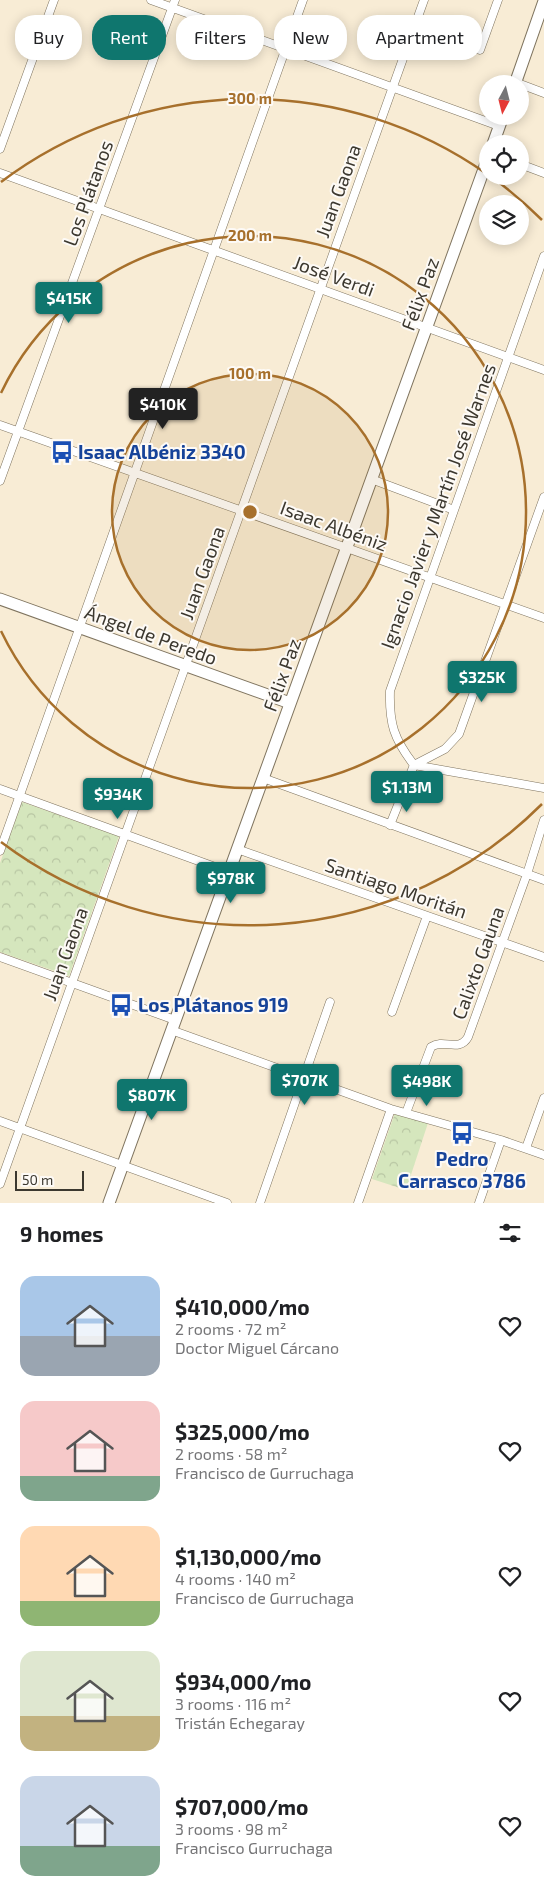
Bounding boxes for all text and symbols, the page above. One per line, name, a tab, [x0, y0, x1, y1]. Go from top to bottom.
chip: Buy	[15, 15, 82, 60]
chip: Rent	[92, 15, 166, 60]
chip: Filters	[176, 15, 264, 60]
chip: New	[274, 15, 347, 60]
chip: Apartment	[357, 15, 482, 60]
north arrow	[479, 75, 529, 125]
map controls	[479, 75, 529, 245]
text: 300 m	[228, 89, 272, 107]
button: locate	[479, 135, 529, 185]
street label: Los Plátanos	[58, 137, 117, 249]
street label: Juan Gaona	[310, 141, 365, 241]
button: layers	[479, 195, 529, 245]
text: 200 m	[228, 226, 272, 244]
street label: José Verdi	[290, 250, 378, 301]
street label: Félix Paz	[396, 254, 443, 333]
pin: $415K	[34, 282, 104, 324]
text: $415K	[46, 288, 92, 307]
street label: Ignacio Javier y Martín José Warnes	[375, 360, 500, 652]
text: 100 m	[229, 364, 271, 382]
pin: $410K	[128, 388, 198, 430]
text: $410K	[140, 394, 186, 413]
bus stop icon: Isaac Albéniz 3340	[49, 439, 75, 465]
place label: Isaac Albéniz 3340	[78, 440, 246, 463]
street label: Isaac Albéniz	[277, 495, 391, 556]
centre of rings	[241, 503, 259, 521]
street label: Juan Gaona	[174, 523, 229, 623]
street label: Ángel de Peredo	[82, 600, 220, 669]
street label: Félix Paz	[258, 635, 305, 714]
pin: $325K	[447, 660, 517, 703]
text: $325K	[459, 667, 505, 686]
pin: $1.13M	[366, 770, 448, 813]
text: $1.13M	[382, 777, 432, 796]
pin: $934K	[83, 778, 153, 820]
text: $934K	[94, 784, 142, 803]
street label: Santiago Moritán	[322, 852, 470, 923]
pin: $978K	[196, 862, 266, 904]
text: $978K	[207, 868, 255, 887]
street label: Calixto Gauna	[446, 903, 509, 1022]
street label: Juan Gaona	[37, 904, 92, 1004]
bus stop icon: Los Plátanos 919	[108, 992, 134, 1018]
place label: Los Plátanos 919	[138, 993, 288, 1016]
pin: $707K	[270, 1064, 340, 1106]
pin: $498K	[392, 1064, 462, 1107]
text: $707K	[282, 1070, 328, 1089]
text: $498K	[402, 1071, 452, 1090]
pin: $807K	[117, 1078, 187, 1121]
text: $807K	[128, 1085, 176, 1104]
bus stop icon: Pedro Carrasco 3786	[449, 1120, 475, 1146]
place label: Pedro Carrasco 3786	[398, 1147, 526, 1192]
scale bar	[15, 1168, 84, 1191]
text: 50 m	[22, 1171, 53, 1188]
icon: filters	[496, 1219, 524, 1247]
text: 9 homes	[20, 1221, 103, 1246]
text: $410,000/mo	[175, 1294, 310, 1319]
icon: home	[60, 1296, 120, 1356]
icon: heart	[496, 1312, 524, 1340]
text: 2 rooms · 72 m²	[175, 1319, 286, 1338]
text: Doctor Miguel Cárcano	[175, 1338, 339, 1357]
text: $325,000/mo	[175, 1419, 310, 1444]
icon: home	[60, 1421, 120, 1481]
icon: heart	[496, 1437, 524, 1465]
text: 2 rooms · 58 m²	[175, 1444, 288, 1463]
text: Francisco de Gurruchaga	[175, 1463, 354, 1482]
text: $1,130,000/mo	[175, 1544, 321, 1569]
icon: home	[60, 1546, 120, 1606]
icon: heart	[496, 1562, 524, 1590]
text: 4 rooms · 140 m²	[175, 1569, 296, 1588]
text: Francisco de Gurruchaga	[175, 1588, 354, 1607]
text: $934,000/mo	[175, 1669, 312, 1694]
icon: home	[60, 1671, 120, 1731]
icon: heart	[496, 1687, 524, 1715]
text: 3 rooms · 116 m²	[175, 1694, 291, 1713]
text: Tristán Echegaray	[175, 1713, 305, 1732]
text: $707,000/mo	[175, 1794, 308, 1819]
icon: home	[60, 1796, 120, 1856]
icon: heart	[496, 1812, 524, 1840]
text: 3 rooms · 98 m²	[175, 1819, 288, 1838]
text: Francisco Gurruchaga	[175, 1838, 333, 1857]

